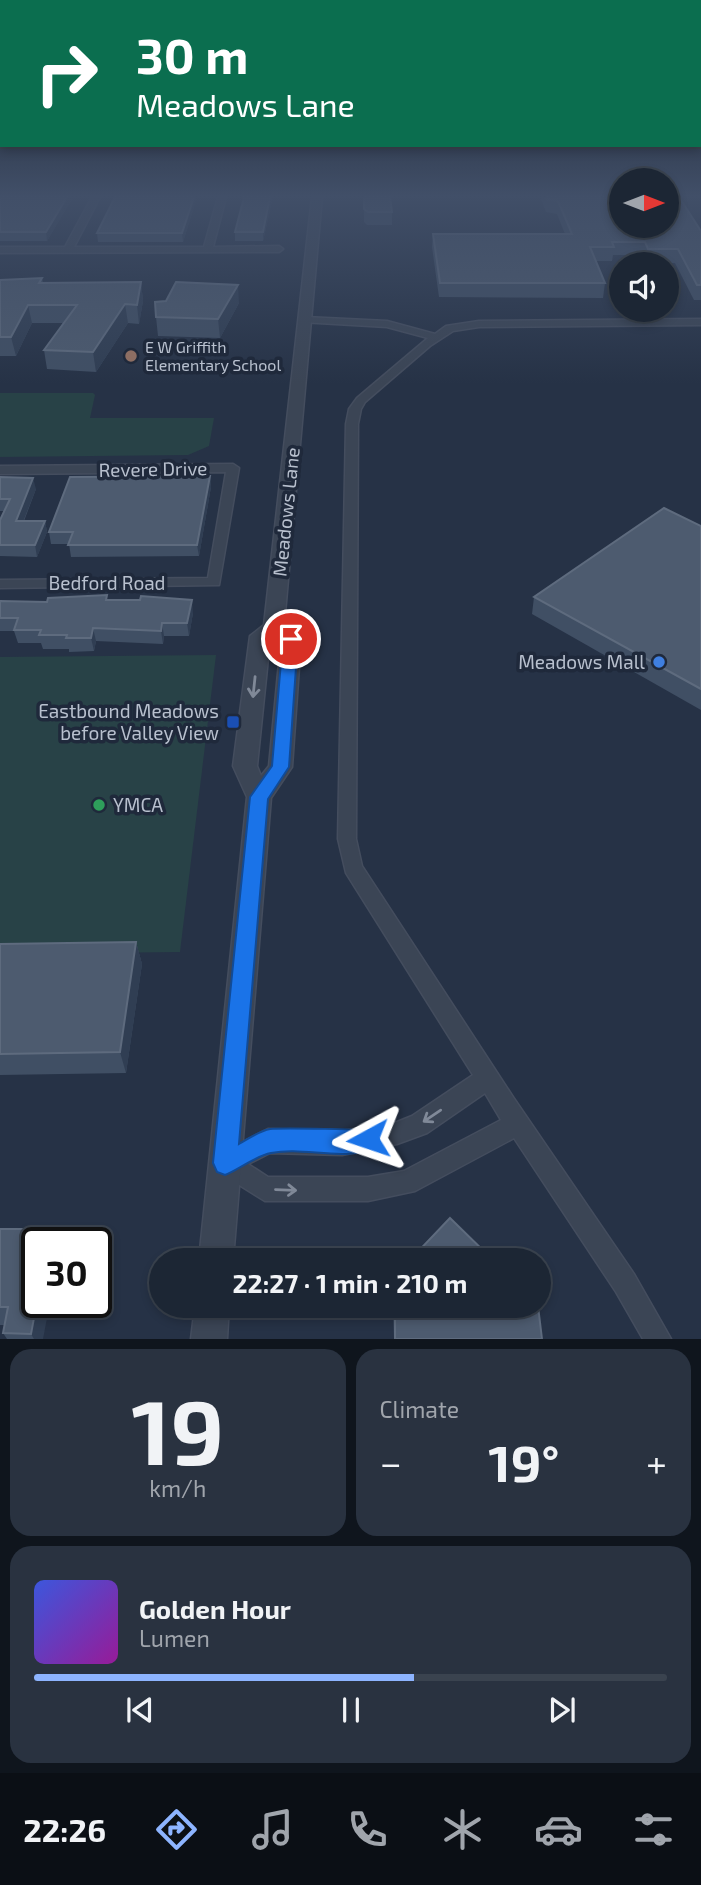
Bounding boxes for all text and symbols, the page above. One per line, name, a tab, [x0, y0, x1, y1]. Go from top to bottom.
text: 30 m	[136, 25, 248, 84]
icon: right	[21, 28, 112, 119]
text: Meadows Lane	[136, 85, 355, 123]
north arrow	[609, 168, 679, 238]
map controls	[609, 168, 679, 322]
button: sound	[609, 252, 679, 322]
place label: E W Griffith Elementary School	[145, 337, 281, 374]
marker: E W Griffith Elementary School	[123, 348, 139, 364]
street label: Meadows Lane	[267, 446, 304, 578]
street label: Revere Drive	[98, 456, 208, 481]
street label: Bedford Road	[48, 571, 166, 594]
pin	[261, 609, 321, 669]
icon: arrive	[272, 620, 310, 658]
place label: Meadows Mall	[518, 650, 645, 673]
marker: Meadows Mall	[651, 654, 667, 670]
one-way arrow	[247, 675, 260, 698]
place label: Eastbound Meadows before Valley View	[38, 699, 219, 744]
marker: Eastbound Meadows before Valley View	[225, 714, 241, 730]
place label: YMCA	[113, 793, 163, 816]
marker: YMCA	[91, 797, 107, 813]
position arrow	[331, 1102, 405, 1176]
one-way arrow	[422, 1109, 442, 1123]
one-way arrow	[274, 1184, 297, 1197]
speed limit sign: 30	[21, 1227, 112, 1318]
text: 22:27 · 1 min · 210 m	[232, 1267, 468, 1298]
text: 19	[131, 1374, 224, 1483]
text: Climate	[380, 1395, 459, 1423]
text: 19°	[488, 1430, 559, 1492]
text: −	[380, 1439, 402, 1485]
text: +	[646, 1439, 667, 1485]
text: km/h	[149, 1474, 206, 1502]
text: Golden Hour	[139, 1593, 291, 1624]
text: Lumen	[139, 1624, 210, 1652]
icon: previous	[121, 1691, 159, 1729]
icon: pause	[332, 1691, 370, 1729]
icon: next	[543, 1691, 581, 1729]
icon: directions	[152, 1805, 201, 1854]
icon: music	[248, 1805, 297, 1854]
icon: phone	[343, 1805, 392, 1854]
icon: climate	[438, 1805, 487, 1854]
icon: car	[534, 1805, 583, 1854]
icon: filters	[629, 1805, 678, 1854]
text: 22:26	[23, 1810, 106, 1848]

